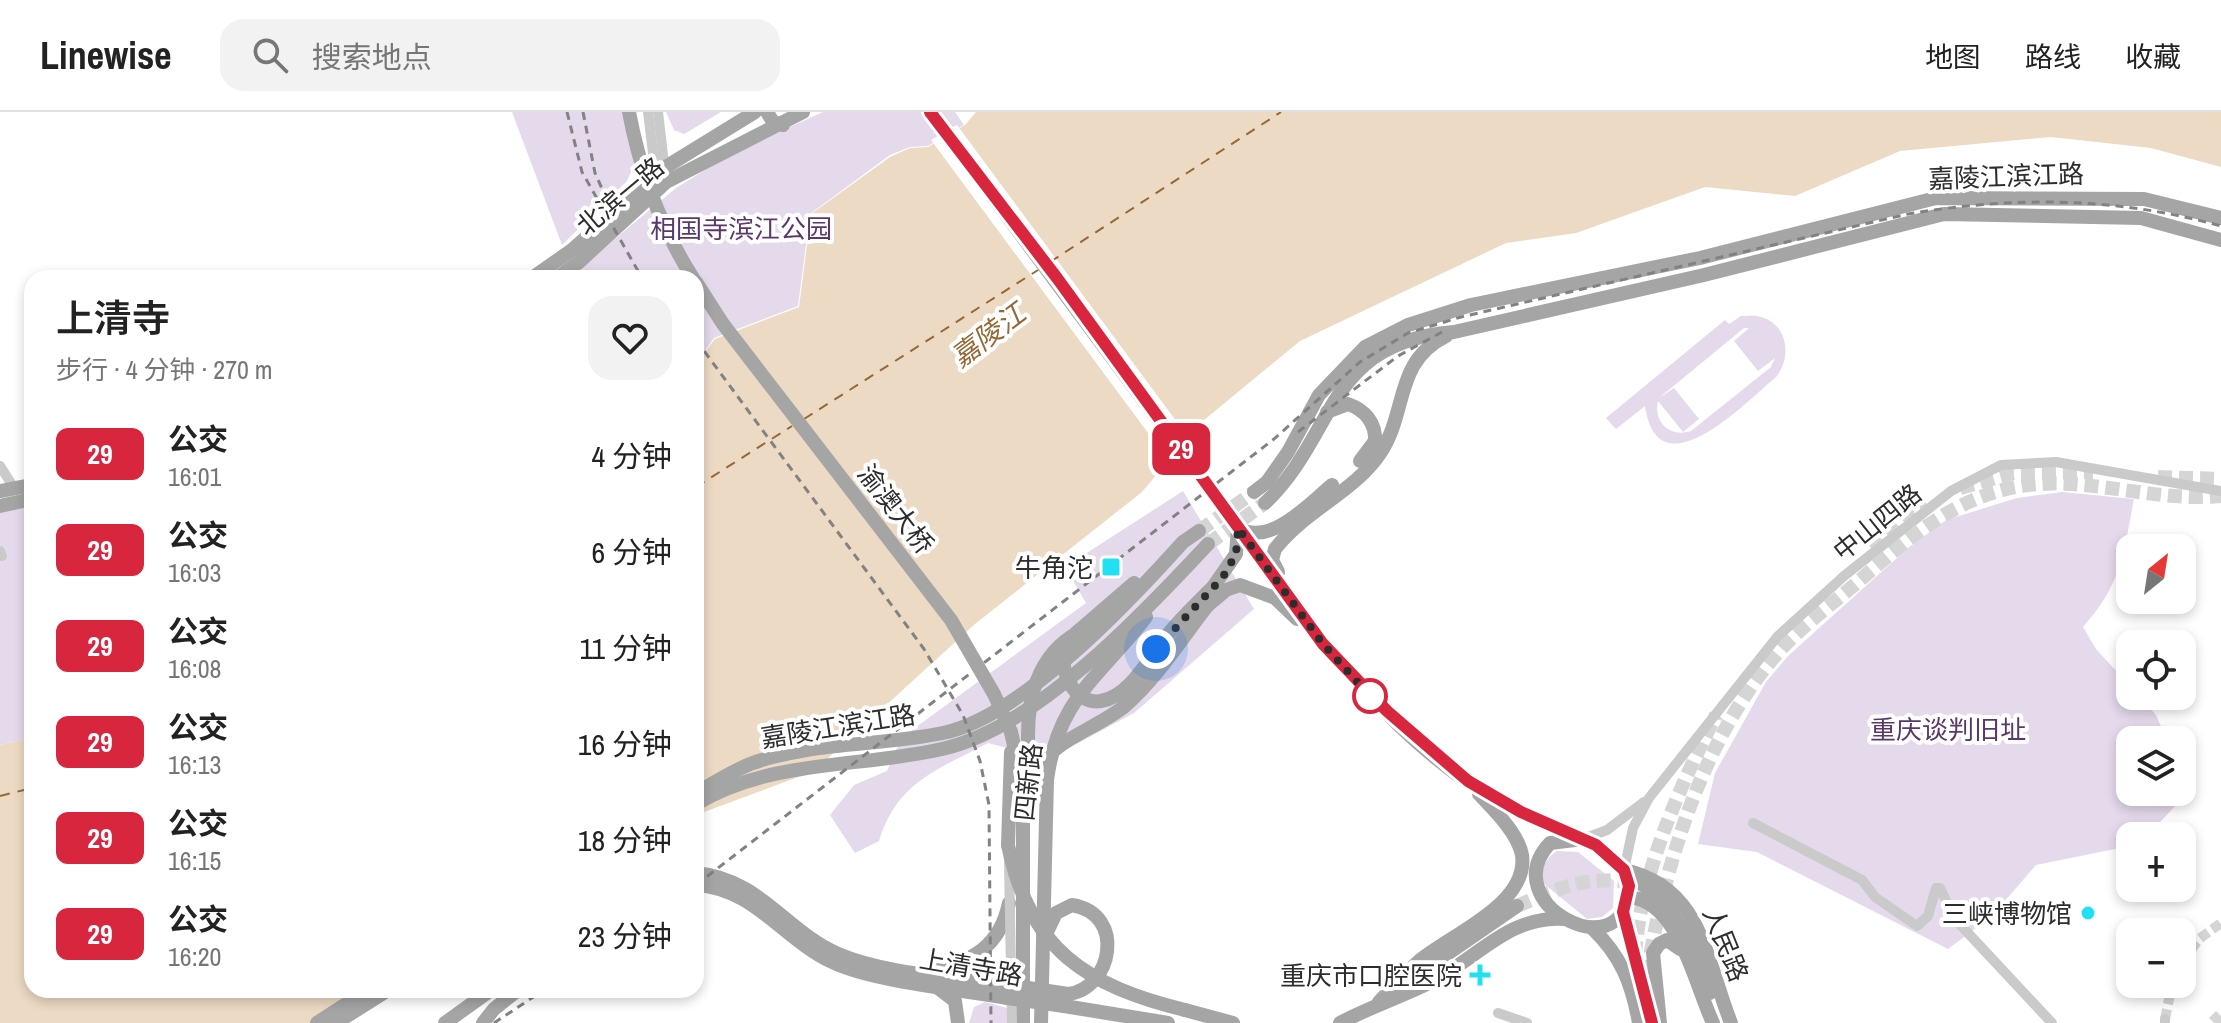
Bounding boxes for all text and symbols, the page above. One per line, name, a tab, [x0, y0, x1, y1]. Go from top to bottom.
search box	[220, 19, 780, 91]
text: Linewise	[40, 30, 172, 81]
icon: search	[248, 33, 292, 77]
text: 搜索地点	[312, 37, 432, 77]
text: 地图	[1925, 38, 1981, 76]
text: 路线	[2025, 38, 2081, 76]
text: 收藏	[2125, 38, 2181, 76]
street label: 北滨一路	[569, 149, 671, 243]
street label: 嘉陵江滨江路	[1927, 156, 2085, 196]
park label: 相国寺滨江公园	[650, 211, 832, 246]
text: 上清寺	[56, 293, 170, 344]
water label: 嘉陵江	[943, 293, 1035, 375]
button: heart	[588, 296, 672, 380]
text: 步行 · 4 分钟 · 270 m	[56, 352, 273, 387]
text: 公交	[168, 419, 228, 459]
line badge: 29	[1145, 423, 1217, 475]
text: 29	[1168, 430, 1194, 468]
text: 29	[87, 435, 113, 473]
text: 4 分钟	[591, 436, 672, 476]
street label: 渝澳大桥	[850, 457, 942, 561]
text: 16:01	[168, 459, 221, 494]
street label: 中山四路	[1826, 476, 1928, 568]
text: 公交	[168, 515, 228, 555]
text: 29	[87, 531, 113, 569]
text: 6 分钟	[591, 532, 672, 572]
north arrow	[2116, 534, 2196, 614]
map controls	[2116, 534, 2196, 998]
place label: 牛角沱	[1015, 550, 1093, 585]
text: 16:03	[168, 555, 221, 590]
marker: 牛角沱	[1100, 556, 1122, 578]
text: 公交	[168, 611, 228, 651]
text: 29	[87, 627, 113, 665]
text: 11 分钟	[580, 628, 672, 668]
your location	[1136, 629, 1176, 669]
button: locate	[2116, 630, 2196, 710]
text: 16:08	[168, 651, 221, 686]
unlabelled marker	[1353, 679, 1387, 713]
street label: 嘉陵江滨江路	[758, 697, 918, 755]
text: 公交	[168, 707, 228, 747]
park label: 重庆谈判旧址	[1870, 712, 2026, 747]
text: 29	[87, 723, 113, 761]
text: 16 分钟	[578, 724, 672, 764]
button: layers	[2116, 726, 2196, 806]
street label: 四新路	[1007, 741, 1049, 823]
text: 16:13	[168, 747, 221, 782]
text: 公交	[168, 803, 228, 843]
text: 29	[87, 819, 113, 857]
text: 18 分钟	[578, 820, 672, 860]
button: +	[2116, 822, 2196, 902]
text: 16:15	[168, 843, 221, 878]
place label: 三峡博物馆	[1942, 896, 2072, 931]
text: 公交	[168, 899, 228, 939]
street label: 人民路	[1695, 901, 1757, 987]
marker: 三峡博物馆	[2079, 904, 2097, 922]
text: 29	[87, 915, 113, 953]
text: 23 分钟	[578, 916, 672, 956]
button: −	[2116, 918, 2196, 998]
text: 16:20	[168, 939, 221, 974]
street label: 上清寺路	[917, 941, 1025, 993]
place label: 重庆市口腔医院	[1280, 958, 1462, 993]
marker: 重庆市口腔医院	[1469, 964, 1491, 986]

